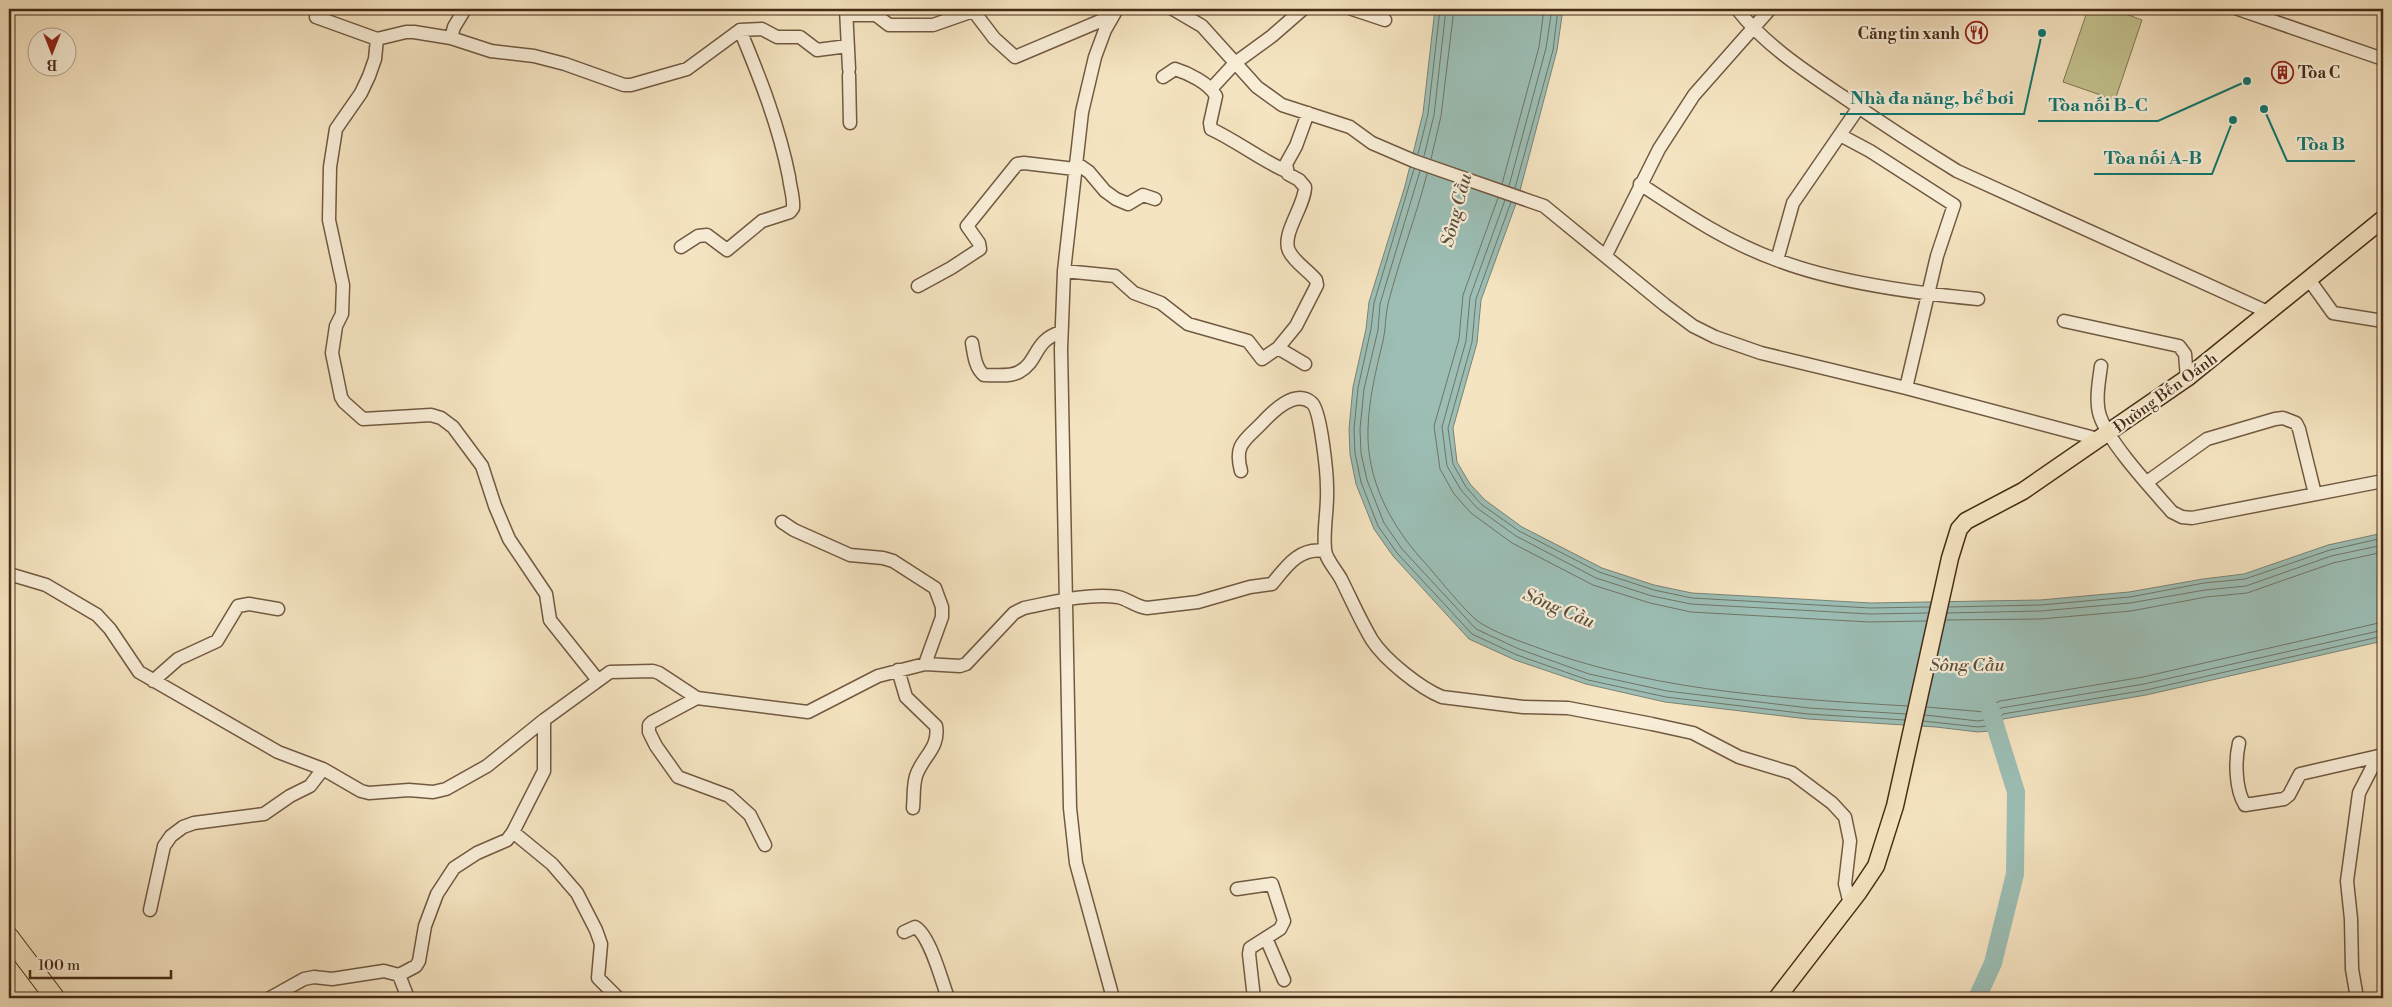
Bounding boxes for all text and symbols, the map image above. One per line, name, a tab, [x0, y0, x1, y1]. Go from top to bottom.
restaurant icon: Căng tin xanh	[1964, 21, 1988, 45]
place label: Căng tin xanh	[1858, 24, 1960, 44]
north arrow	[28, 28, 78, 78]
text: B	[47, 55, 57, 73]
building icon: Tòa C	[2270, 60, 2294, 84]
place label: Tòa C	[2298, 63, 2340, 83]
callout: Nhà đa năng, bể bơi	[1840, 81, 2024, 114]
text: Nhà đa năng, bể bơi	[1850, 87, 2014, 110]
callout: Tòa nối B-C	[2038, 88, 2158, 121]
text: Tòa nối B-C	[2048, 94, 2148, 117]
callout: Tòa B	[2287, 128, 2355, 161]
text: Tòa B	[2297, 133, 2345, 156]
callout: Tòa nối A-B	[2094, 141, 2212, 174]
text: Tòa nối A-B	[2104, 147, 2202, 170]
water label: Sông Cầu	[1436, 170, 1478, 250]
street label: Đường Bến Oánh	[2110, 348, 2222, 437]
water label: Sông Cầu	[1519, 583, 1599, 634]
water label: Sông Cầu	[1929, 654, 2006, 677]
scale bar	[30, 947, 171, 979]
text: 100 m	[38, 956, 80, 975]

